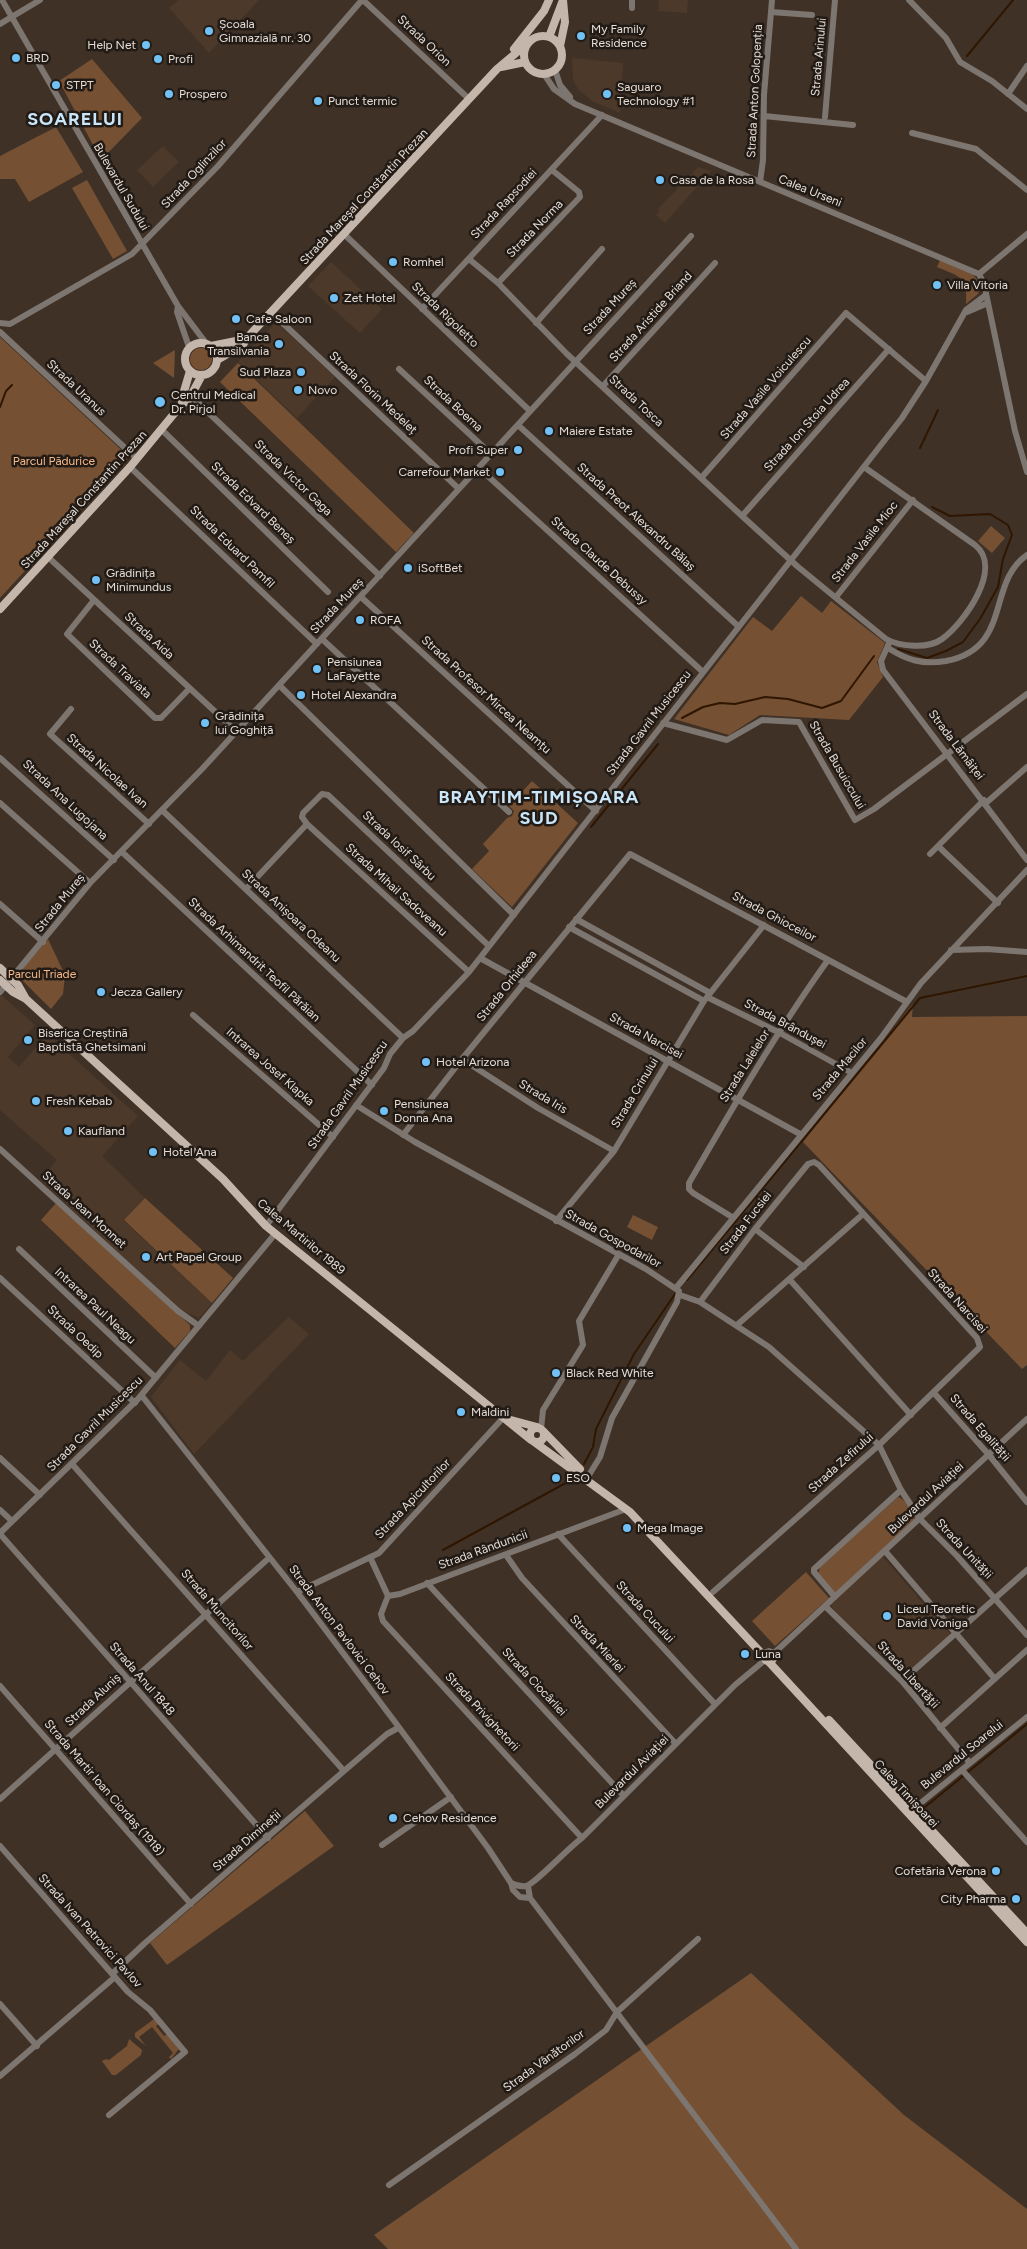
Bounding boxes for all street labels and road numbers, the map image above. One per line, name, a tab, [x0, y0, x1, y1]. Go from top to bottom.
street label: Strada Orion	[394, 13, 454, 69]
street label: Strada Arinului	[808, 17, 830, 97]
street label: Strada Anton Golopenția	[744, 24, 766, 158]
street label: Strada Mareșal Constantin Prezan	[297, 126, 431, 268]
street label: Strada Oglinzilor	[158, 137, 230, 211]
street label: Bulevardul Sudului	[90, 141, 152, 233]
street label: Strada Rapsodiei	[468, 166, 540, 242]
street label: Calea Urseni	[776, 172, 844, 210]
street label: Strada Norma	[504, 197, 566, 261]
street label: Strada Aristide Briand	[607, 269, 695, 365]
street label: Strada Mureș	[580, 276, 640, 338]
street label: Strada Rigoletto	[408, 279, 482, 351]
street label: Strada Vasile Voiculescu	[717, 334, 815, 442]
street label: Strada Florin Medeleț	[326, 349, 420, 437]
street label: Strada Uranus	[43, 357, 109, 419]
street label: Strada Tosca	[606, 372, 666, 430]
street label: Strada Boema	[421, 373, 485, 435]
street label: Strada Ion Stoia Udrea	[761, 375, 853, 475]
street label: Strada Mareșal Constantin Prezan	[18, 428, 150, 572]
street label: Strada Victor Gaga	[251, 437, 335, 519]
street label: Strada Edvard Beneș	[208, 459, 298, 547]
street label: Strada Preot Alexandru Bălaș	[574, 460, 698, 574]
street label: Strada Vasile Mioc	[829, 499, 901, 585]
street label: Strada Eduard Pamfil	[187, 503, 277, 591]
street label: Strada Claude Debussy	[548, 514, 650, 608]
street label: Strada Mureș	[307, 575, 367, 637]
street label: Strada Aida	[121, 610, 177, 662]
street label: Strada Profesor Mircea Neamțu	[418, 633, 554, 757]
street label: Strada Traviata	[86, 636, 154, 702]
street label: Strada Gavril Musicescu	[604, 668, 694, 778]
street label: Strada Lămâiței	[925, 707, 987, 783]
street label: Strada Busuiocului	[806, 718, 868, 812]
street label: Strada Nicolae Ivan	[63, 731, 151, 811]
street label: Strada Ana Lugojana	[19, 757, 111, 843]
street label: Strada Iosif Sârbu	[359, 808, 439, 884]
street label: Strada Mihail Sadoveanu	[342, 841, 450, 939]
street label: Strada Anișoara Odeanu	[239, 866, 343, 966]
street label: Strada Mureș	[32, 871, 88, 935]
street label: Strada Ghioceilor	[729, 889, 819, 945]
street label: Strada Arhimandrit Teofil Părăian	[185, 895, 323, 1025]
street label: Strada Orhideea	[474, 948, 540, 1024]
street label: Strada Brândușei	[741, 996, 829, 1052]
street label: Strada Narcisei	[607, 1010, 685, 1062]
street label: Intrarea Josef Klapka	[223, 1025, 317, 1109]
street label: Strada Lalelelor	[717, 1027, 773, 1105]
street label: Strada Macilor	[810, 1035, 870, 1103]
street label: Strada Gavril Musicescu	[305, 1038, 391, 1152]
street label: Strada Crinului	[608, 1055, 662, 1131]
street label: Strada Iris	[516, 1077, 570, 1117]
street label: Strada Jean Monnet	[39, 1168, 129, 1252]
street label: Strada Fucsiei	[717, 1189, 775, 1257]
street label: Calea Martirilor 1989	[254, 1196, 348, 1278]
street label: Strada Gospodarilor	[562, 1207, 664, 1271]
street label: Intrarea Paul Neagu	[52, 1265, 138, 1347]
street label: Strada Narcisei	[924, 1266, 990, 1336]
street label: Strada Oedip	[44, 1303, 106, 1361]
street label: Strada Gavril Musicescu	[44, 1373, 146, 1475]
street label: Strada Egalității	[947, 1391, 1013, 1465]
street label: Strada Zefirului	[806, 1430, 876, 1496]
street label: Strada Apicultorilor	[372, 1456, 454, 1542]
street label: Bulevardul Aviației	[885, 1459, 967, 1537]
street label: Strada Unității	[933, 1516, 995, 1582]
street label: Strada Rândunicii	[436, 1527, 530, 1573]
street label: Strada Anton Pavlovici Cehov	[285, 1562, 393, 1698]
street label: Strada Muncitorilor	[178, 1566, 256, 1654]
street label: Strada Cucului	[613, 1578, 677, 1646]
street label: Strada Mierlei	[567, 1612, 627, 1676]
street label: Strada Libertății	[874, 1638, 942, 1712]
street label: Strada Anul 1848	[106, 1639, 178, 1719]
street label: Strada Ciocârliei	[499, 1645, 569, 1719]
street label: Strada Privighetorii	[442, 1670, 522, 1754]
street label: Strada Aluniș	[62, 1671, 124, 1729]
street label: Strada Martir Ioan Ciordaș (1918)	[41, 1717, 167, 1859]
street label: Bulevardul Soarelui	[918, 1717, 1006, 1793]
street label: Bulevardul Aviației	[592, 1732, 672, 1812]
street label: Calea Timișoarei	[871, 1757, 941, 1831]
street label: Strada Dimineții	[210, 1807, 284, 1875]
street label: Strada Ivan Petrovici Pavlov	[35, 1871, 145, 1991]
street label: Strada Vânătorilor	[501, 2027, 587, 2095]

